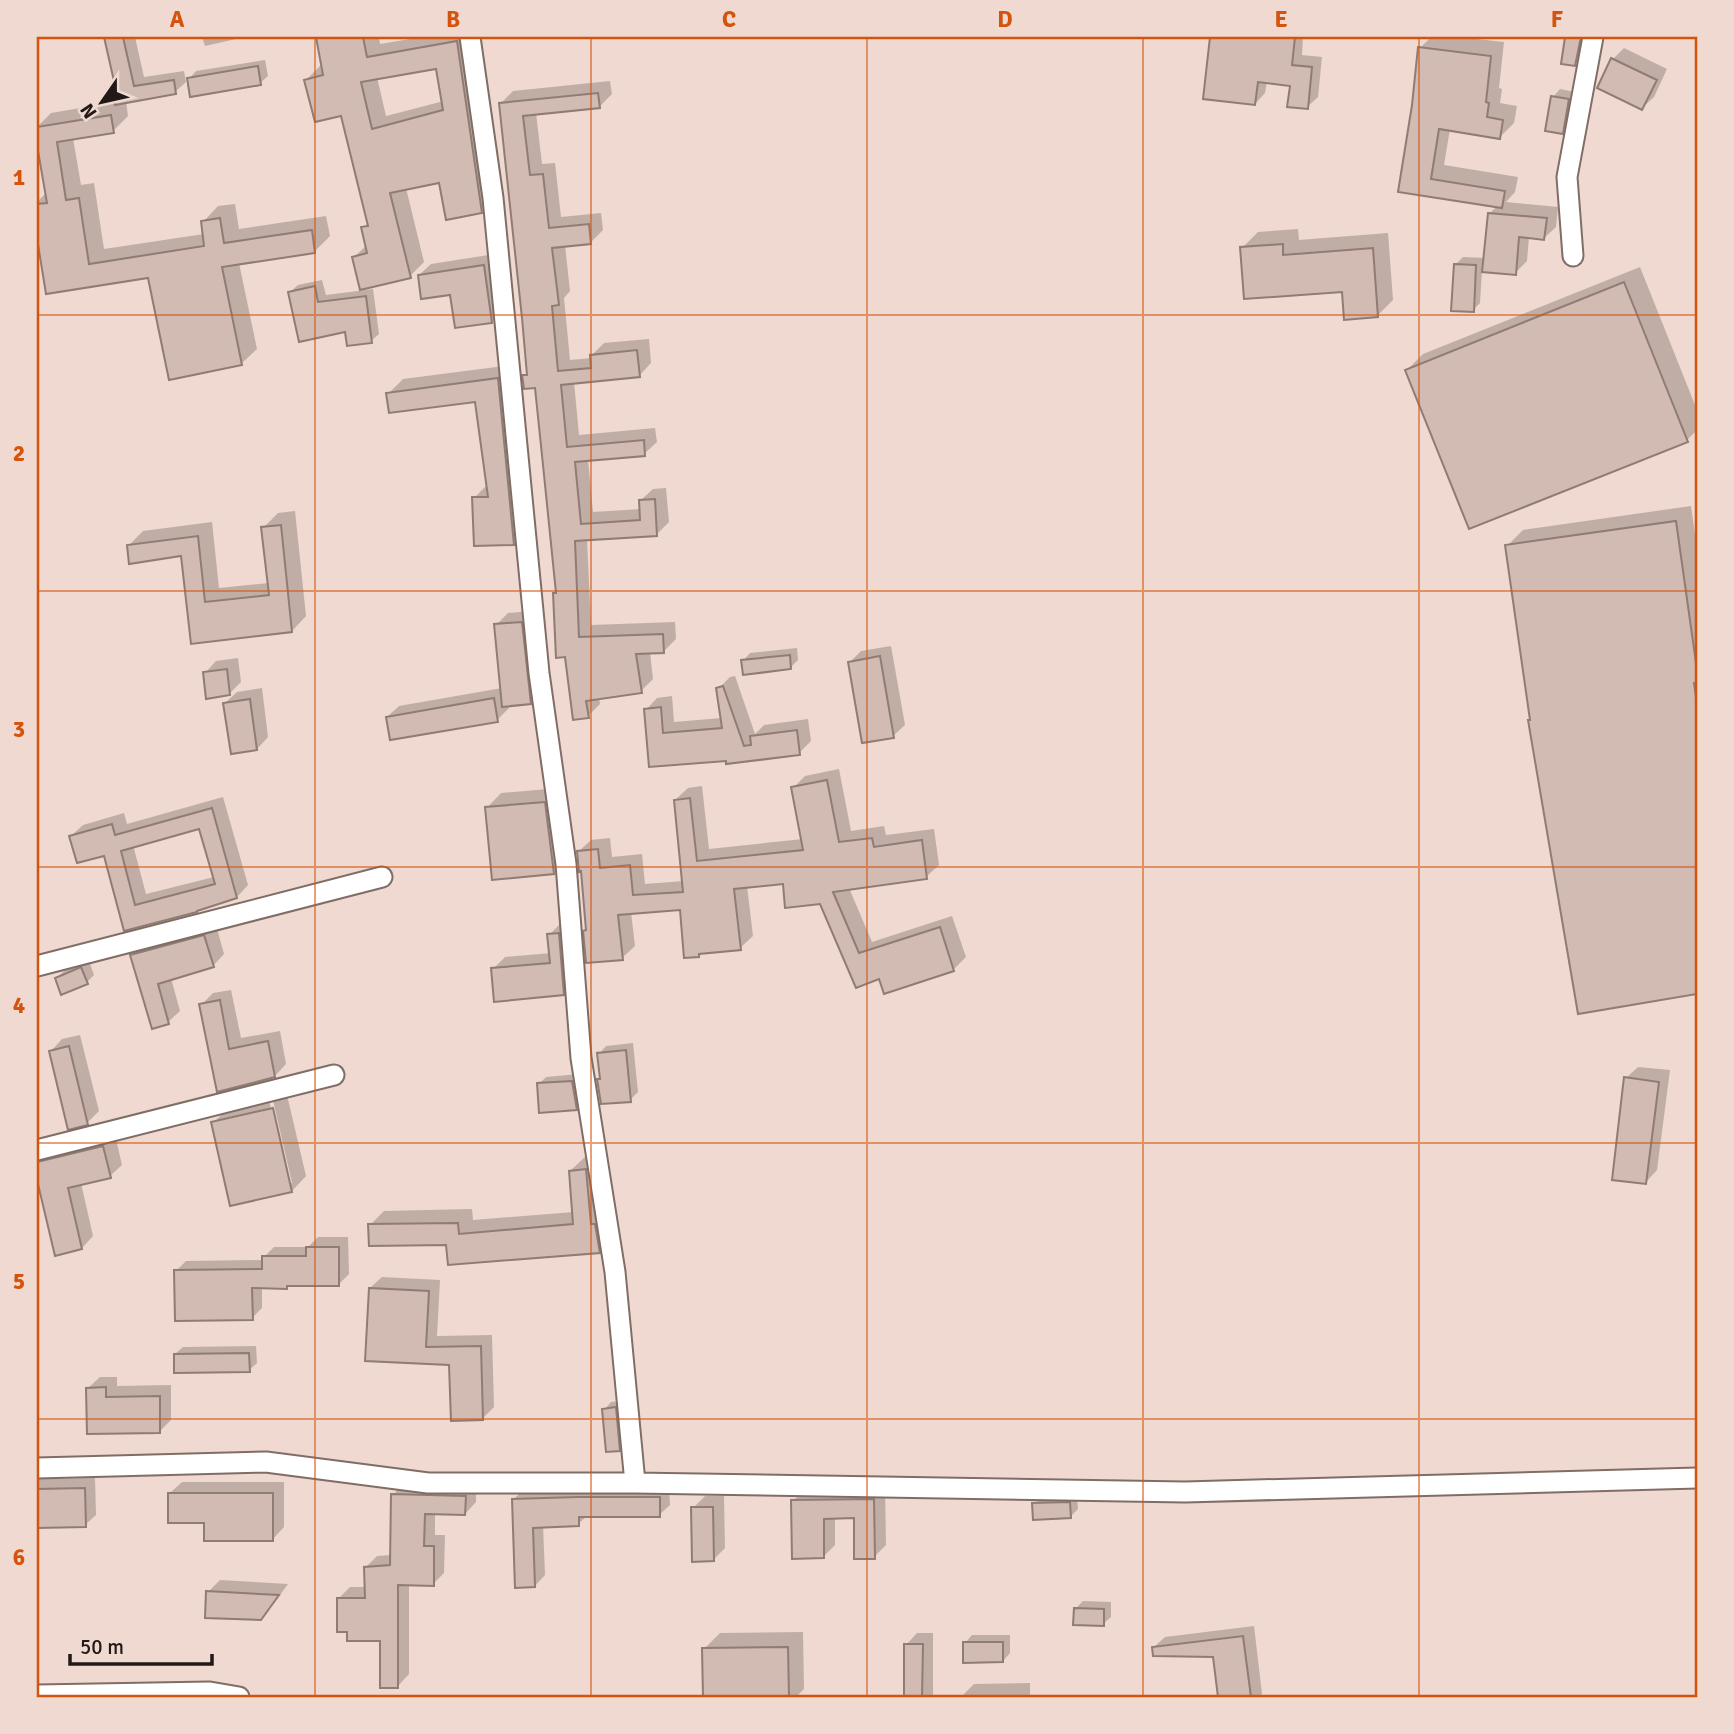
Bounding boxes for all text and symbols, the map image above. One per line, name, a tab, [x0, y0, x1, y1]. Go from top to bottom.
text: A	[170, 5, 185, 34]
text: B	[446, 5, 460, 34]
text: C	[722, 5, 736, 34]
text: D	[997, 5, 1013, 34]
text: E	[1274, 5, 1288, 34]
text: F	[1551, 5, 1563, 34]
north arrow	[66, 66, 136, 136]
text: N	[75, 99, 102, 123]
text: 1	[13, 163, 25, 192]
text: 2	[13, 439, 25, 468]
text: 3	[13, 715, 25, 744]
text: 4	[13, 991, 25, 1020]
text: 5	[13, 1267, 25, 1296]
text: 6	[13, 1543, 25, 1572]
scale bar	[70, 1622, 212, 1666]
text: 50 m	[80, 1634, 124, 1660]

